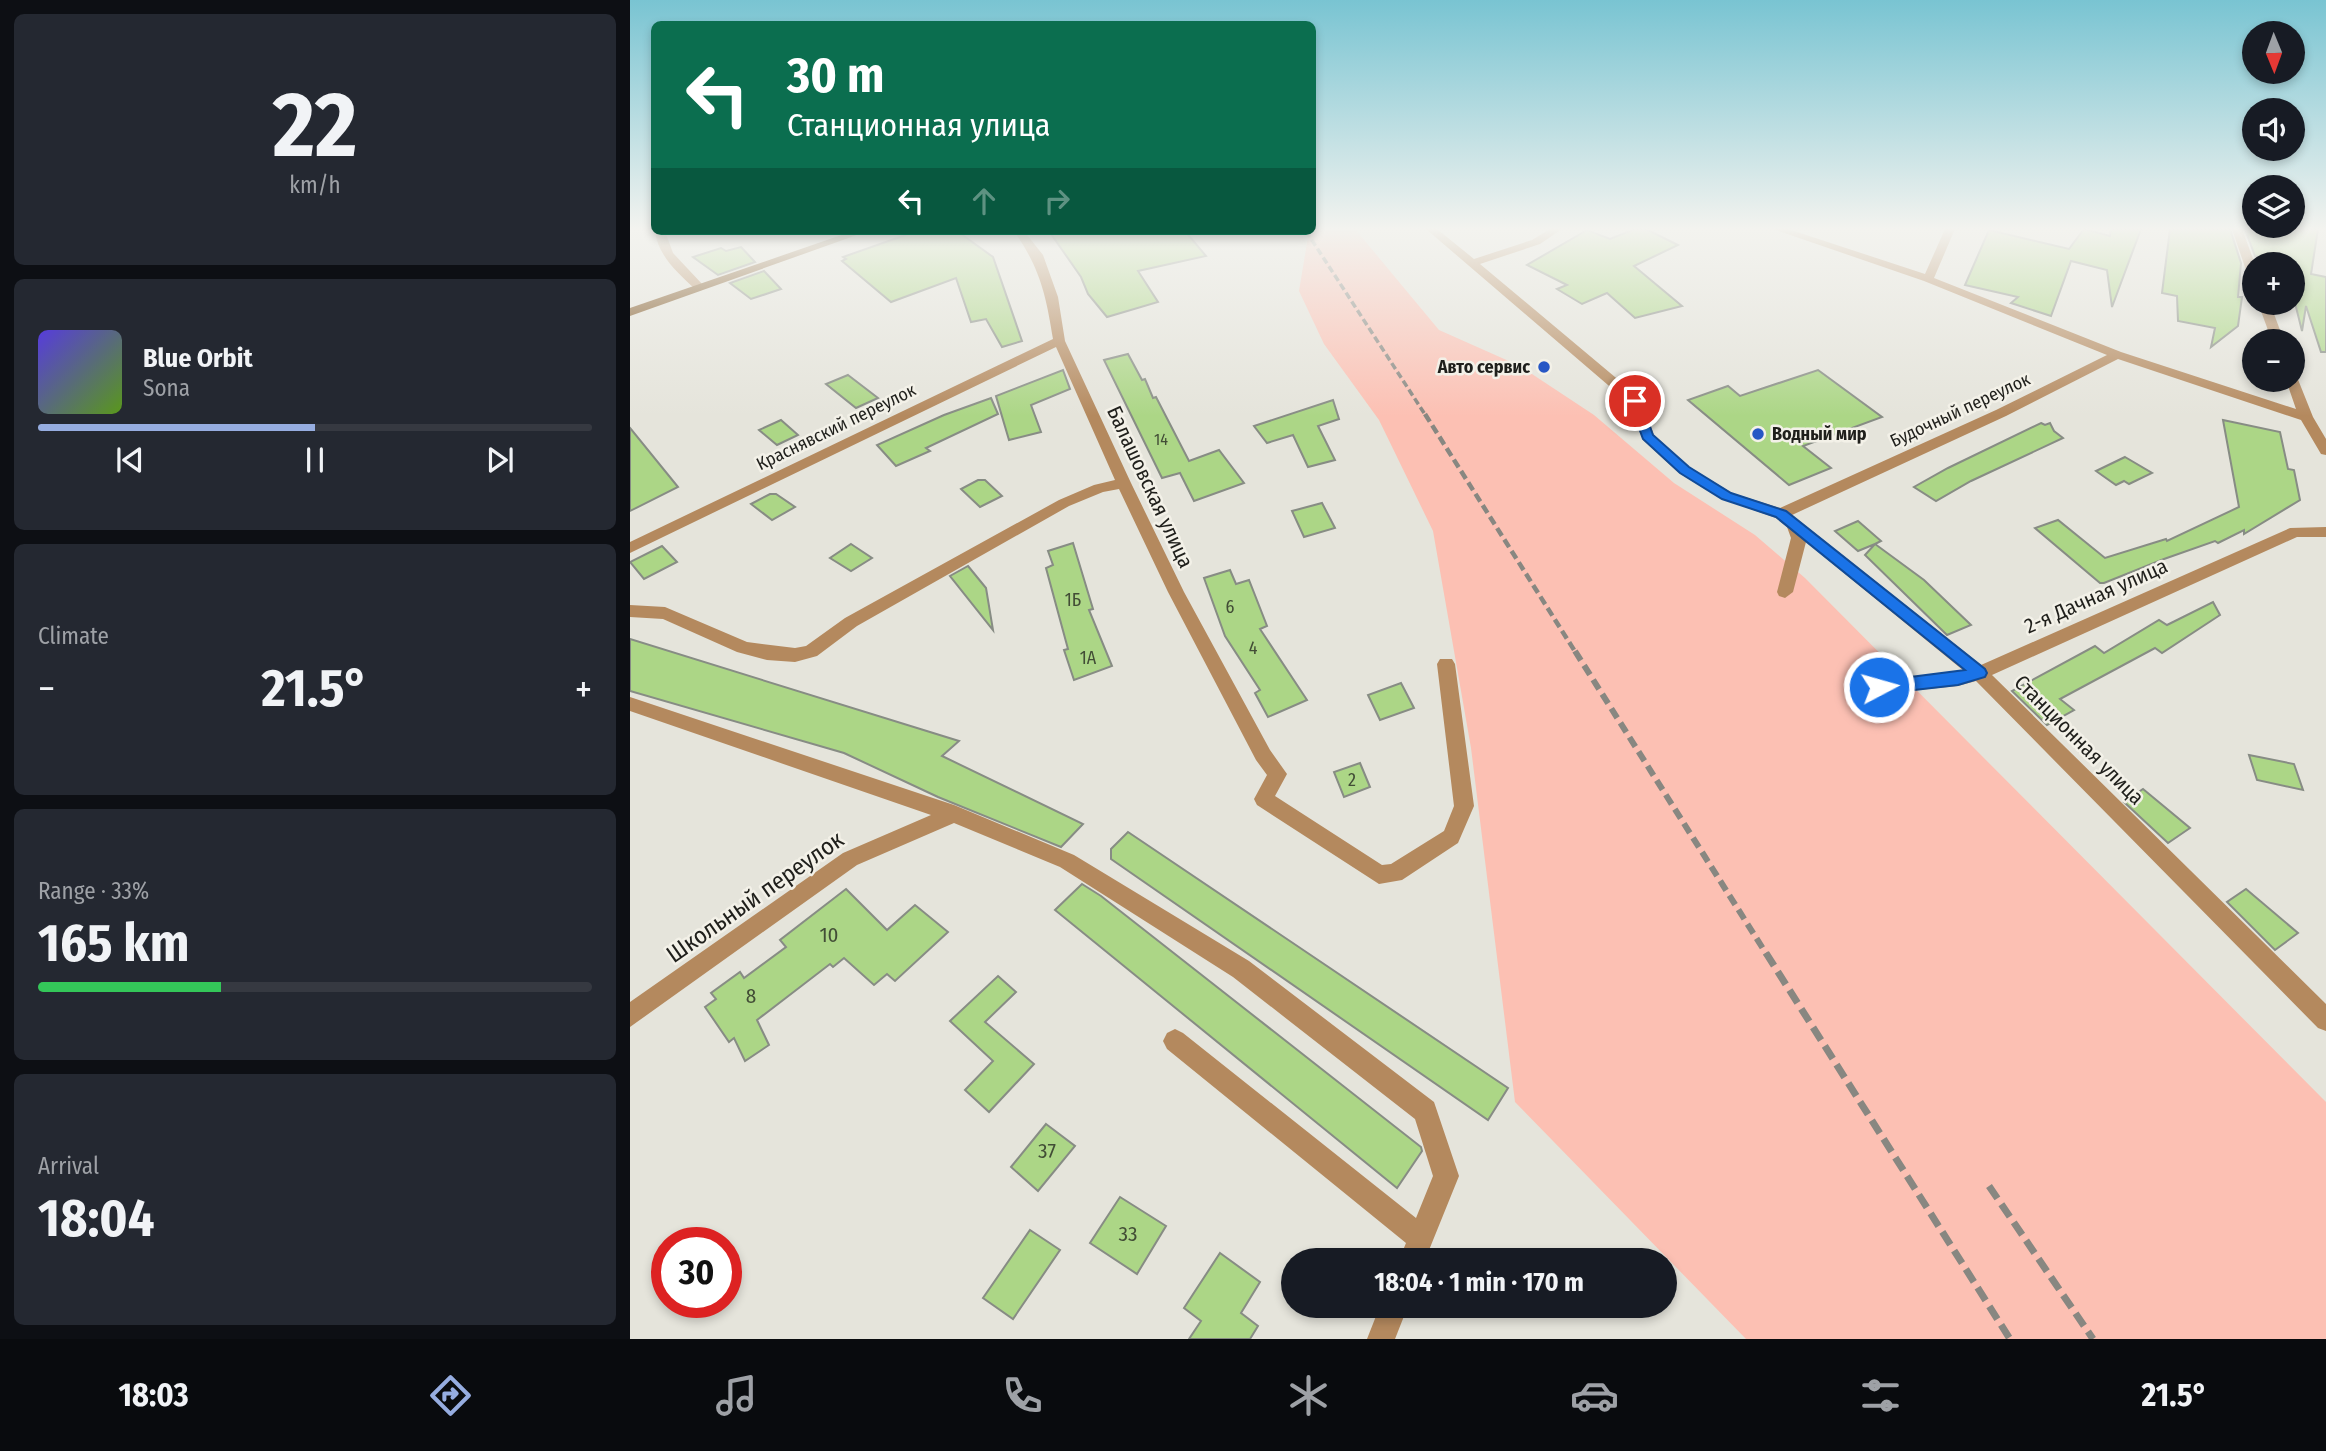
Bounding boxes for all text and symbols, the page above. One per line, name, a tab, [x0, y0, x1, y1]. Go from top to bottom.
north arrow	[2242, 21, 2305, 84]
map controls	[2242, 21, 2305, 392]
text: 30 m	[787, 46, 885, 105]
icon: left	[672, 49, 763, 140]
text: 22	[273, 71, 357, 180]
button: sound	[2242, 98, 2305, 161]
text: Станционная улица	[787, 106, 1051, 144]
text: km/h	[289, 171, 341, 199]
button: layers	[2242, 175, 2305, 238]
icon: left	[892, 182, 930, 220]
icon: ahead	[965, 182, 1003, 220]
icon: right	[1038, 182, 1076, 220]
button: +	[2242, 252, 2305, 315]
button: −	[2242, 329, 2305, 392]
text: Blue Orbit	[143, 343, 253, 374]
place label: Авто сервис	[1437, 356, 1530, 378]
marker: Авто сервис	[1536, 359, 1552, 375]
street label: Будочный переулок	[1887, 368, 2034, 452]
pin	[1605, 371, 1665, 431]
text: Sona	[143, 374, 190, 402]
street label: Краснявский переулок	[753, 379, 920, 475]
icon: arrive	[1616, 382, 1654, 420]
street label: Балашовская улица	[1101, 402, 1199, 572]
place label: Водный мир	[1772, 423, 1867, 445]
marker: Водный мир	[1750, 426, 1766, 442]
house number: 14	[1154, 430, 1168, 449]
icon: previous	[111, 441, 149, 479]
icon: pause	[296, 441, 334, 479]
icon: next	[481, 441, 519, 479]
street label: 2-я Дачная улица	[2020, 553, 2172, 639]
house number: 1Б	[1065, 589, 1081, 611]
house number: 6	[1226, 596, 1235, 618]
text: Climate	[38, 622, 109, 650]
house number: 4	[1249, 637, 1258, 659]
house number: 1А	[1080, 647, 1097, 669]
position arrow	[1842, 650, 1916, 724]
text: 21.5°	[261, 657, 368, 720]
text: −	[38, 666, 55, 712]
text: +	[575, 666, 592, 712]
street label: Станционная улица	[2009, 670, 2149, 810]
house number: 2	[1348, 769, 1356, 791]
street label: Школьный переулок	[661, 825, 850, 969]
text: Range · 33%	[38, 877, 149, 905]
text: 165 km	[38, 912, 189, 975]
house number: 10	[819, 922, 839, 948]
house number: 8	[746, 983, 756, 1009]
house number: 37	[1038, 1138, 1056, 1164]
text: Arrival	[38, 1152, 99, 1180]
text: 18:04	[38, 1187, 154, 1250]
house number: 33	[1119, 1221, 1137, 1247]
speed limit sign: 30	[651, 1227, 742, 1318]
text: 18:04 · 1 min · 170 m	[1374, 1267, 1584, 1298]
icon: directions	[426, 1371, 475, 1420]
icon: music	[712, 1371, 761, 1420]
icon: phone	[998, 1371, 1047, 1420]
icon: climate	[1284, 1371, 1333, 1420]
icon: car	[1570, 1371, 1619, 1420]
icon: filters	[1856, 1371, 1905, 1420]
text: 18:03	[119, 1376, 189, 1414]
text: 21.5°	[2142, 1376, 2207, 1414]

